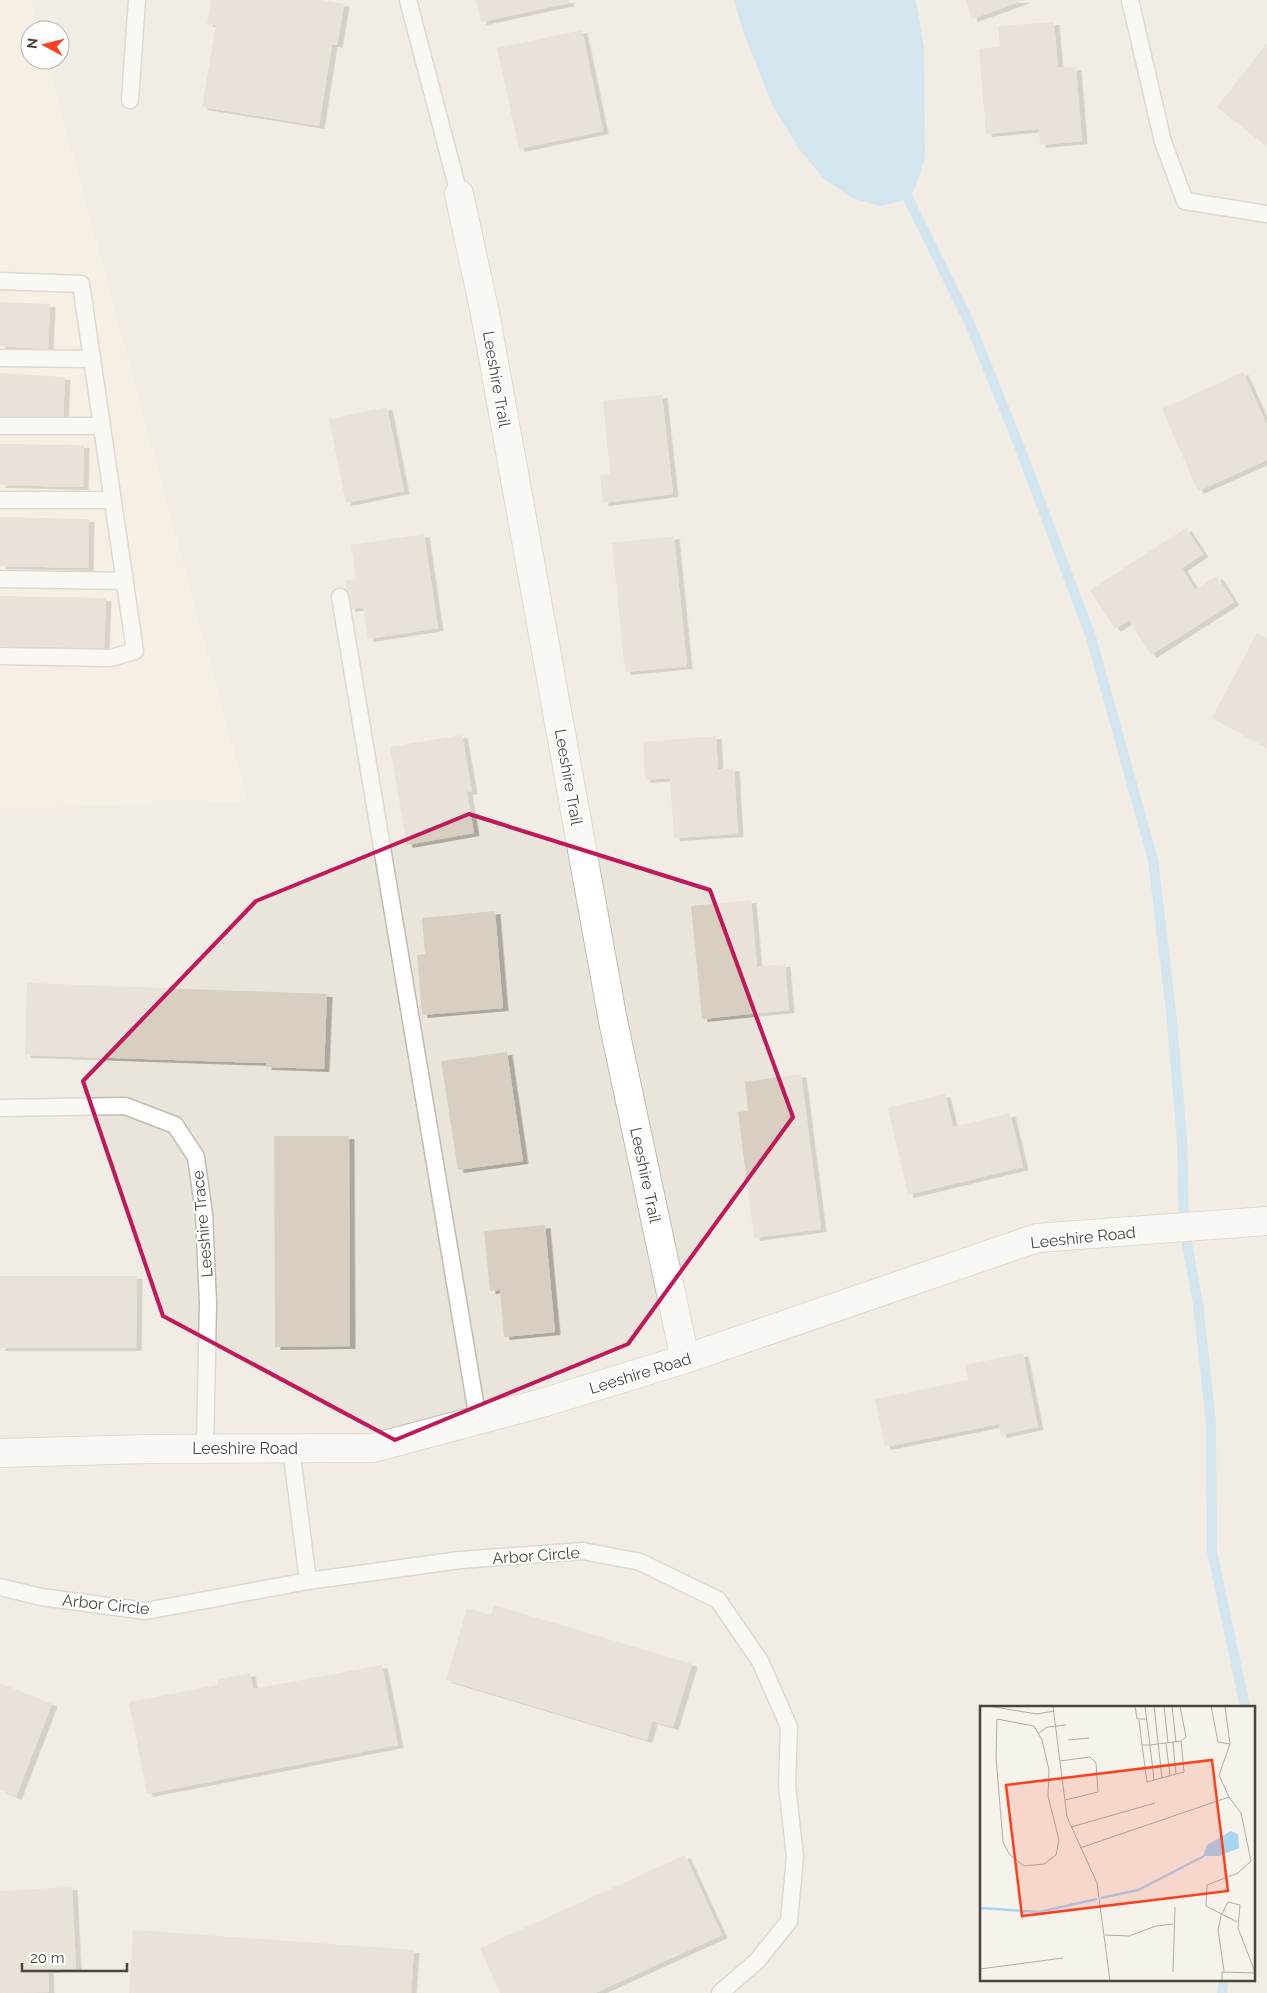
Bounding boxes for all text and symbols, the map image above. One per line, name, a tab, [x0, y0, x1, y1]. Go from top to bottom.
north arrow	[20, 20, 70, 70]
text: N	[24, 37, 41, 50]
street label: Leeshire Trail	[479, 330, 514, 429]
street label: Leeshire Trail	[551, 728, 586, 827]
street label: Leeshire Trail	[626, 1126, 665, 1225]
street label: Leeshire Trace	[188, 1170, 217, 1278]
street label: Leeshire Road	[1030, 1223, 1137, 1252]
street label: Leeshire Road	[587, 1349, 694, 1398]
street label: Leeshire Road	[192, 1439, 298, 1458]
street label: Arbor Circle	[492, 1543, 580, 1568]
street label: Arbor Circle	[61, 1590, 150, 1619]
inset map	[980, 1706, 1254, 1980]
scale bar	[22, 1940, 128, 1972]
text: 20 m	[30, 1949, 65, 1967]

